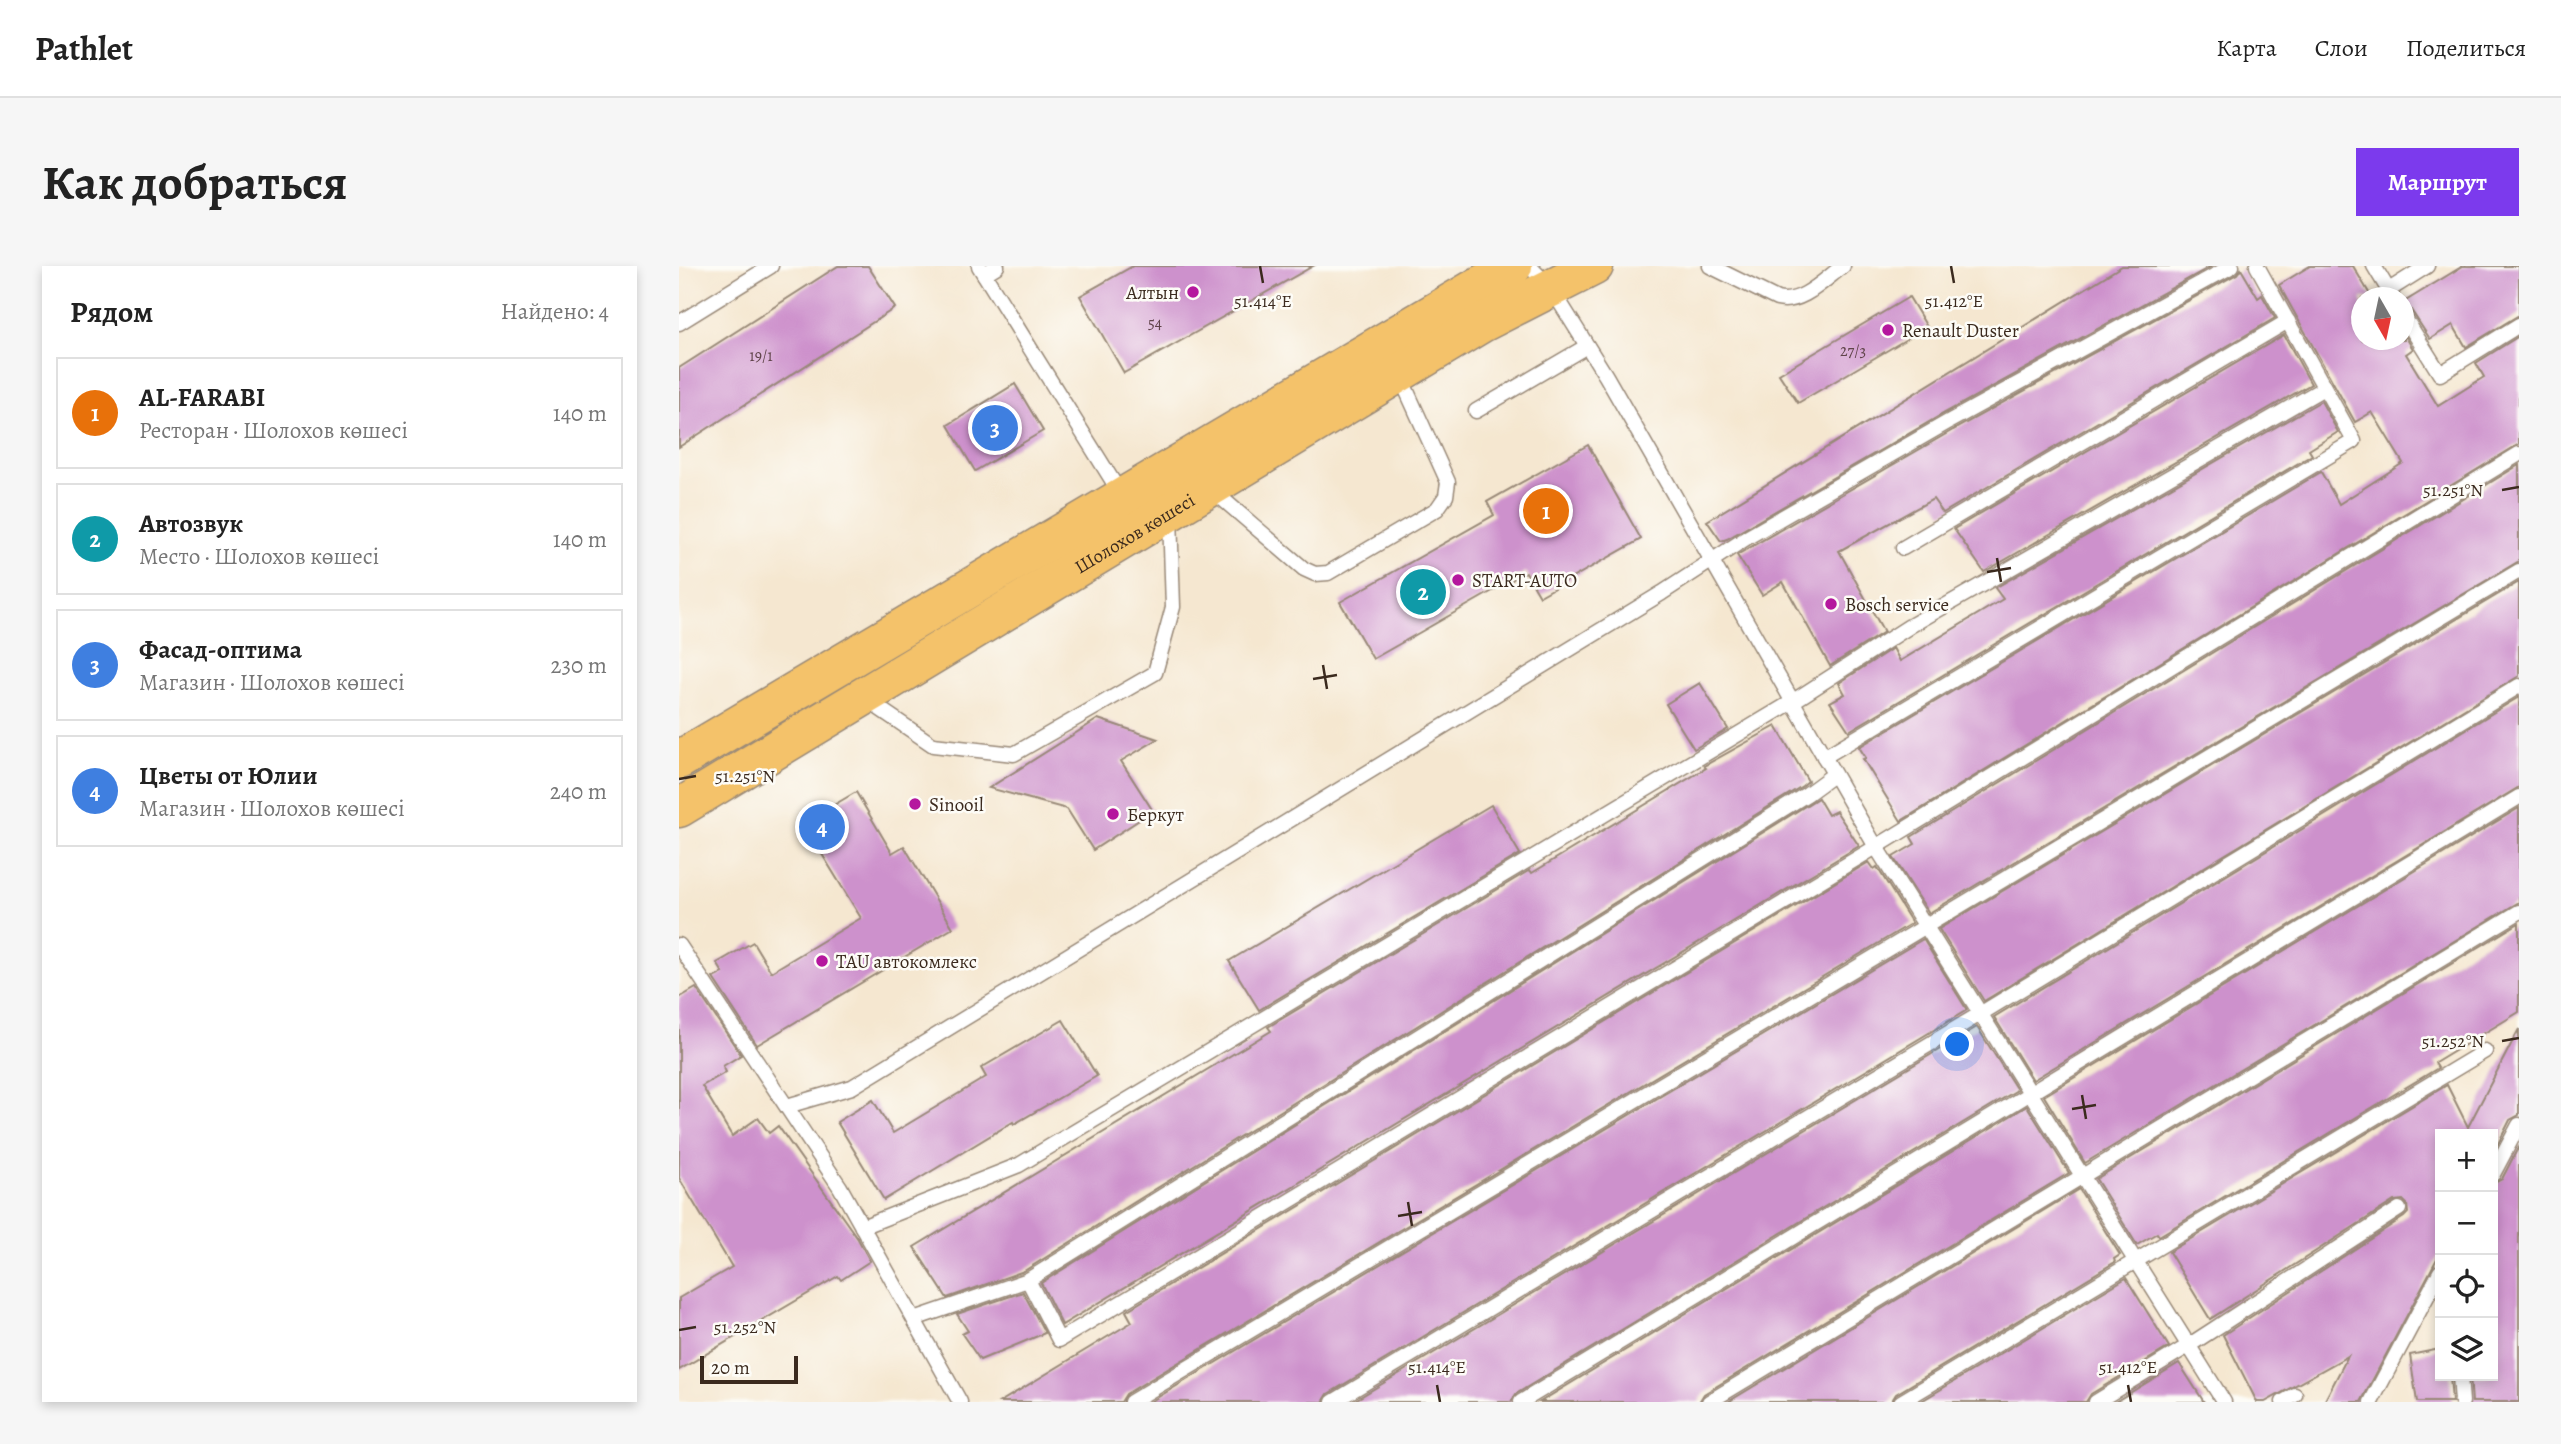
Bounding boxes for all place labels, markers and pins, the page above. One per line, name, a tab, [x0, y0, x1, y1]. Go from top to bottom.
place label: Алтын	[1125, 280, 1179, 306]
marker: Алтын	[1185, 284, 1201, 300]
place label: Renault Duster	[1902, 318, 2019, 344]
marker: Renault Duster	[1880, 322, 1896, 338]
pin: 3	[972, 402, 1018, 454]
pin: 1	[1523, 485, 1569, 537]
pin: 2	[1400, 566, 1446, 618]
place label: START-AUTO	[1472, 568, 1577, 594]
marker: START-AUTO	[1450, 572, 1466, 588]
place label: Bosch service	[1845, 592, 1949, 618]
marker: Bosch service	[1823, 596, 1839, 612]
place label: Sinooil	[929, 792, 984, 818]
marker: Sinooil	[907, 796, 923, 812]
pin: 4	[799, 801, 845, 853]
place label: Беркут	[1127, 802, 1184, 828]
marker: Беркут	[1105, 806, 1121, 822]
place label: TAU автокомлекс	[836, 949, 977, 975]
marker: TAU автокомлекс	[814, 953, 830, 969]

